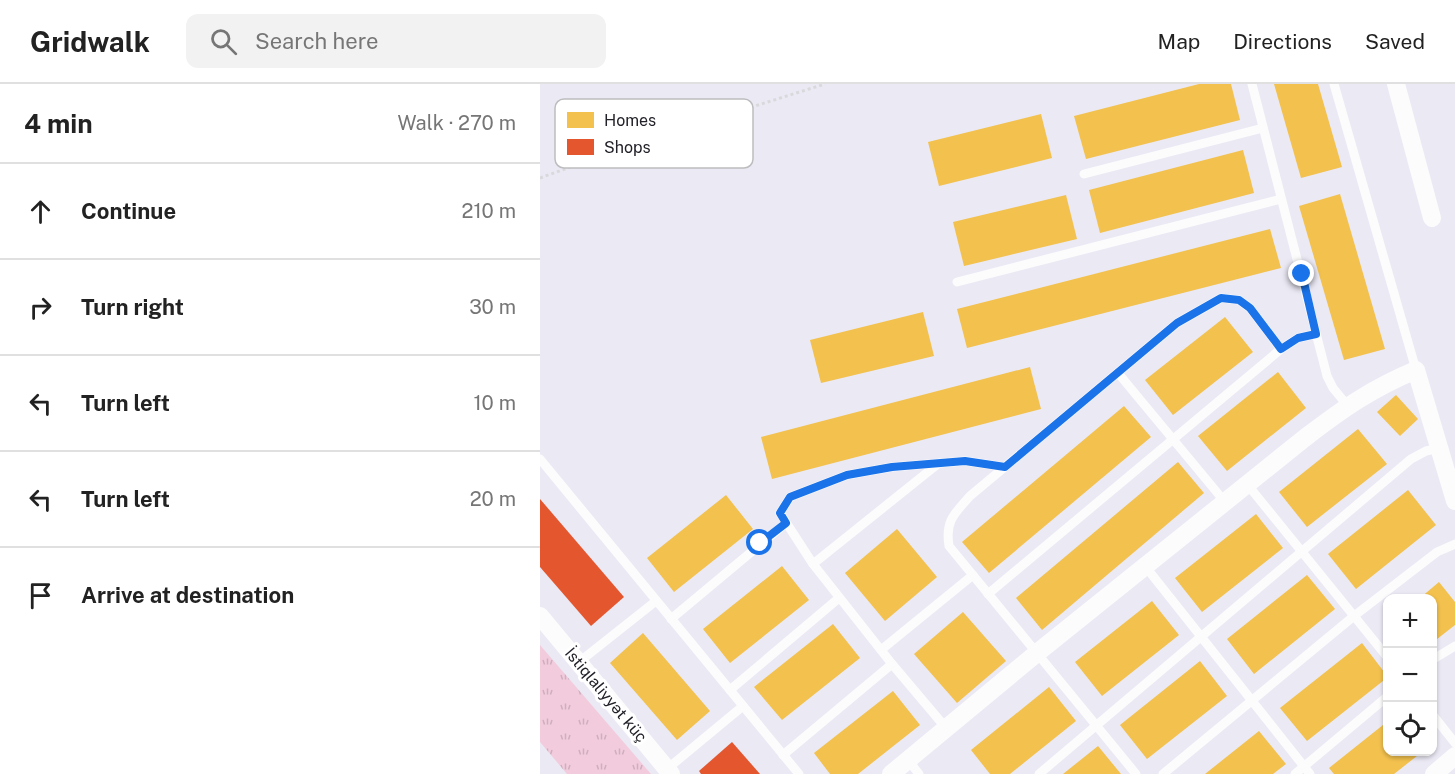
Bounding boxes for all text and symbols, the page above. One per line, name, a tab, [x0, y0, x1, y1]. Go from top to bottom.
search box	[186, 14, 606, 68]
text: Gridwalk	[30, 25, 150, 58]
icon: search	[207, 25, 240, 58]
text: Search here	[255, 28, 379, 54]
text: Map	[1158, 29, 1200, 54]
text: Directions	[1233, 29, 1332, 54]
text: Saved	[1365, 29, 1425, 54]
legend	[555, 99, 753, 168]
text: 4 min	[24, 108, 93, 139]
text: Walk · 270 m	[397, 111, 516, 135]
text: Homes	[604, 111, 656, 130]
text: Shops	[604, 138, 651, 157]
icon: ahead	[24, 195, 57, 228]
text: Continue	[81, 198, 176, 224]
text: 210 m	[462, 199, 516, 223]
route end	[1288, 260, 1314, 286]
icon: right	[24, 291, 57, 324]
text: Turn right	[81, 294, 184, 320]
text: 30 m	[469, 295, 516, 319]
icon: left	[24, 387, 57, 420]
text: Turn left	[81, 390, 170, 416]
text: 10 m	[473, 391, 516, 415]
icon: left	[24, 483, 57, 516]
text: Turn left	[81, 486, 170, 512]
text: 20 m	[470, 487, 516, 511]
route start	[746, 529, 772, 555]
icon: arrive	[24, 579, 57, 612]
text: Arrive at destination	[81, 582, 294, 608]
map controls	[1383, 594, 1437, 756]
button: +	[1383, 594, 1437, 648]
street label: İstiqlaliyyət küç	[561, 643, 652, 746]
button: −	[1383, 648, 1437, 702]
button: locate	[1383, 702, 1437, 756]

